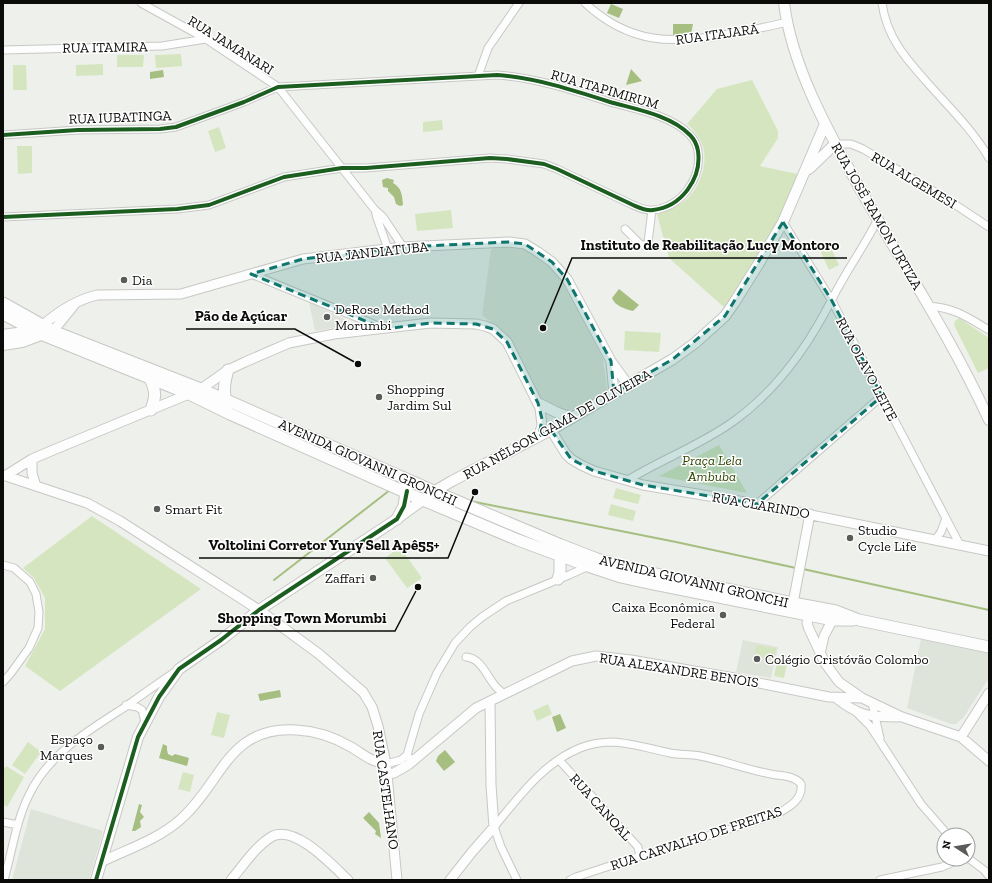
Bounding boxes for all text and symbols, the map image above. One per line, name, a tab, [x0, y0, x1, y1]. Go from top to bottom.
street label: RUA JAMANARI	[185, 12, 277, 79]
street label: RUA ITAJARÁ	[674, 20, 761, 49]
street label: RUA ITAMIRA	[62, 38, 149, 57]
street label: RUA ITAPIMIRUM	[549, 66, 661, 113]
street label: RUA IUBATINGA	[68, 107, 173, 128]
street label: RUA JOSÉ RAMON URTIZA	[827, 140, 926, 294]
street label: RUA ALGEMESI	[868, 148, 959, 213]
callout: Instituto de Reabilitação Lucy Montoro	[572, 231, 847, 258]
text: Instituto de Reabilitação Lucy Montoro	[581, 236, 840, 254]
street label: RUA JANDIATUBA	[315, 238, 430, 267]
place label: Dia	[132, 272, 153, 289]
marker: Dia	[119, 275, 129, 285]
place label: DeRose Method Morumbi	[335, 301, 430, 334]
callout: Pão de Açúcar	[186, 302, 295, 329]
text: Pão de Açúcar	[195, 307, 288, 325]
marker: DeRose Method Morumbi	[322, 312, 332, 322]
street label: RUA OLAVO LEITE	[832, 315, 901, 424]
street label: RUA NÉLSON GAMA DE OLIVEIRA	[460, 365, 655, 483]
place label: Shopping Jardim Sul	[387, 381, 452, 414]
marker: Shopping Jardim Sul	[374, 392, 384, 402]
street label: AVENIDA GIOVANNI GRONCHI	[276, 415, 460, 510]
park label: Praça Lela Ambuba	[682, 452, 742, 485]
street label: RUA CLARINDO	[711, 489, 811, 522]
place label: Smart Fit	[165, 501, 223, 518]
marker: Smart Fit	[152, 504, 162, 514]
place label: Studio Cycle Life	[858, 522, 917, 555]
callout: Voltolini Corretor Yuny Sell Apê55+	[199, 531, 448, 558]
marker: Studio Cycle Life	[845, 533, 855, 543]
text: Voltolini Corretor Yuny Sell Apê55+	[208, 536, 440, 554]
street label: AVENIDA GIOVANNI GRONCHI	[598, 551, 790, 612]
place label: Zaffari	[325, 570, 365, 587]
marker: Zaffari	[368, 573, 378, 583]
place label: Caixa Econômica Federal	[612, 599, 715, 632]
callout: Shopping Town Morumbi	[210, 604, 395, 631]
text: Shopping Town Morumbi	[218, 609, 387, 627]
marker: Caixa Econômica Federal	[718, 610, 728, 620]
street label: RUA ALEXANDRE BENOIS	[598, 650, 760, 691]
place label: Colégio Cristóvão Colombo	[765, 651, 929, 668]
marker: Colégio Cristóvão Colombo	[752, 654, 762, 664]
street label: RUA CASTELHANO	[369, 730, 402, 851]
place label: Espaço Marques	[40, 731, 93, 764]
marker: Espaço Marques	[96, 742, 106, 752]
street label: RUA CANOAL	[566, 770, 635, 845]
street label: RUA CARVALHO DE FREITAS	[608, 803, 784, 874]
north arrow	[936, 827, 976, 867]
text: N	[939, 839, 954, 850]

